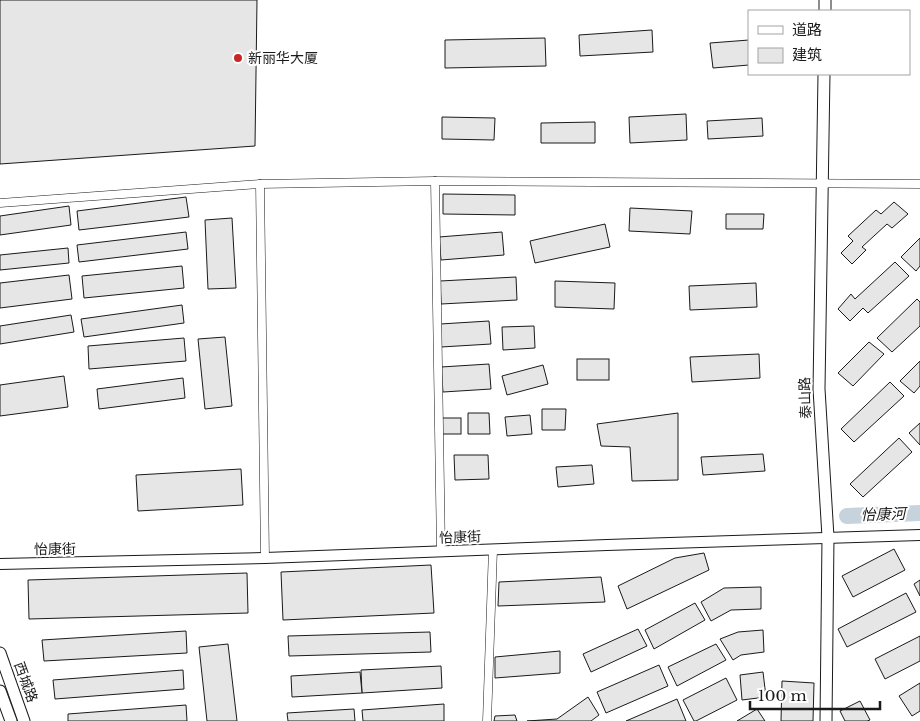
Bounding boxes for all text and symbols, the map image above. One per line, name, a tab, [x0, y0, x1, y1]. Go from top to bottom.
legend	[748, 10, 910, 75]
text: 道路	[792, 20, 822, 39]
text: 建筑	[792, 45, 822, 64]
place label: 新丽华大厦	[248, 49, 318, 67]
marker: 新丽华大厦	[232, 52, 244, 64]
street label: 泰山路	[795, 377, 815, 419]
water label: 怡康河	[860, 504, 909, 524]
street label: 怡康街	[439, 527, 481, 547]
street label: 怡康街	[34, 540, 76, 558]
street label: 西城路	[10, 659, 42, 705]
scale bar	[750, 678, 880, 710]
text: 100 m	[758, 686, 807, 705]

